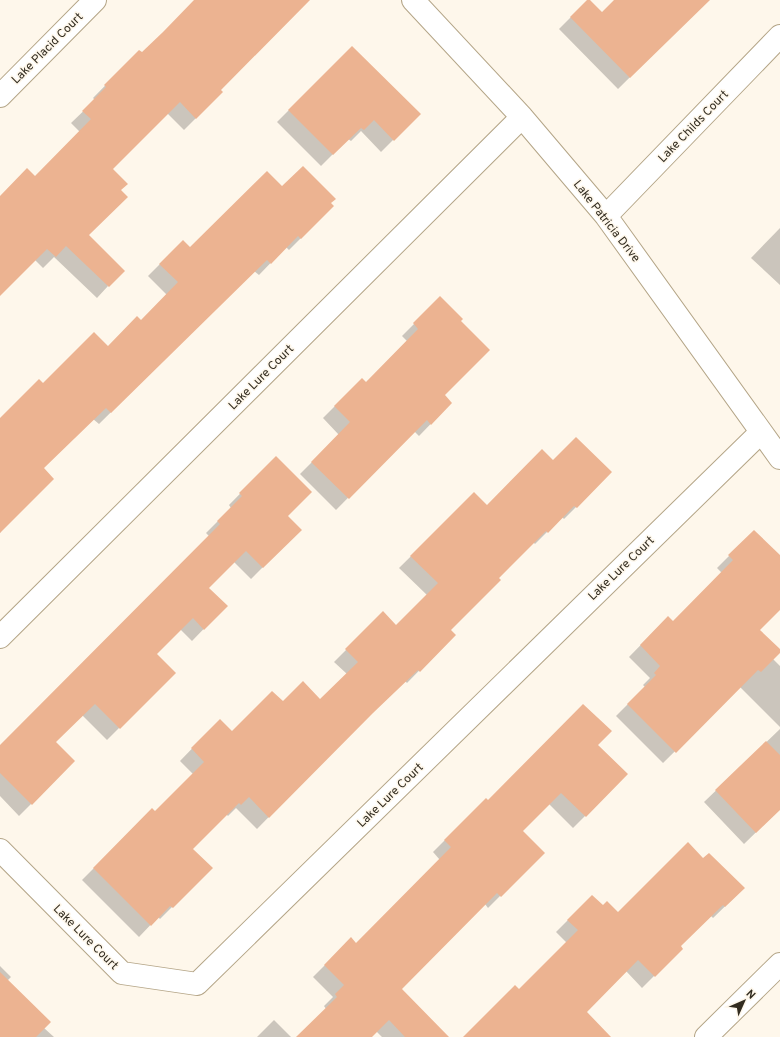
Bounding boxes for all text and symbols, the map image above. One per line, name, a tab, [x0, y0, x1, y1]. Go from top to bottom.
street label: Lake Placid Court	[9, 10, 87, 88]
street label: Lake Childs Court	[655, 87, 732, 166]
street label: Lake Patricia Drive	[569, 177, 643, 266]
street label: Lake Lure Court	[226, 342, 298, 414]
street label: Lake Lure Court	[585, 533, 658, 604]
street label: Lake Lure Court	[354, 760, 427, 831]
street label: Lake Lure Court	[49, 902, 121, 974]
north arrow	[724, 981, 764, 1021]
text: N	[743, 987, 758, 1002]

